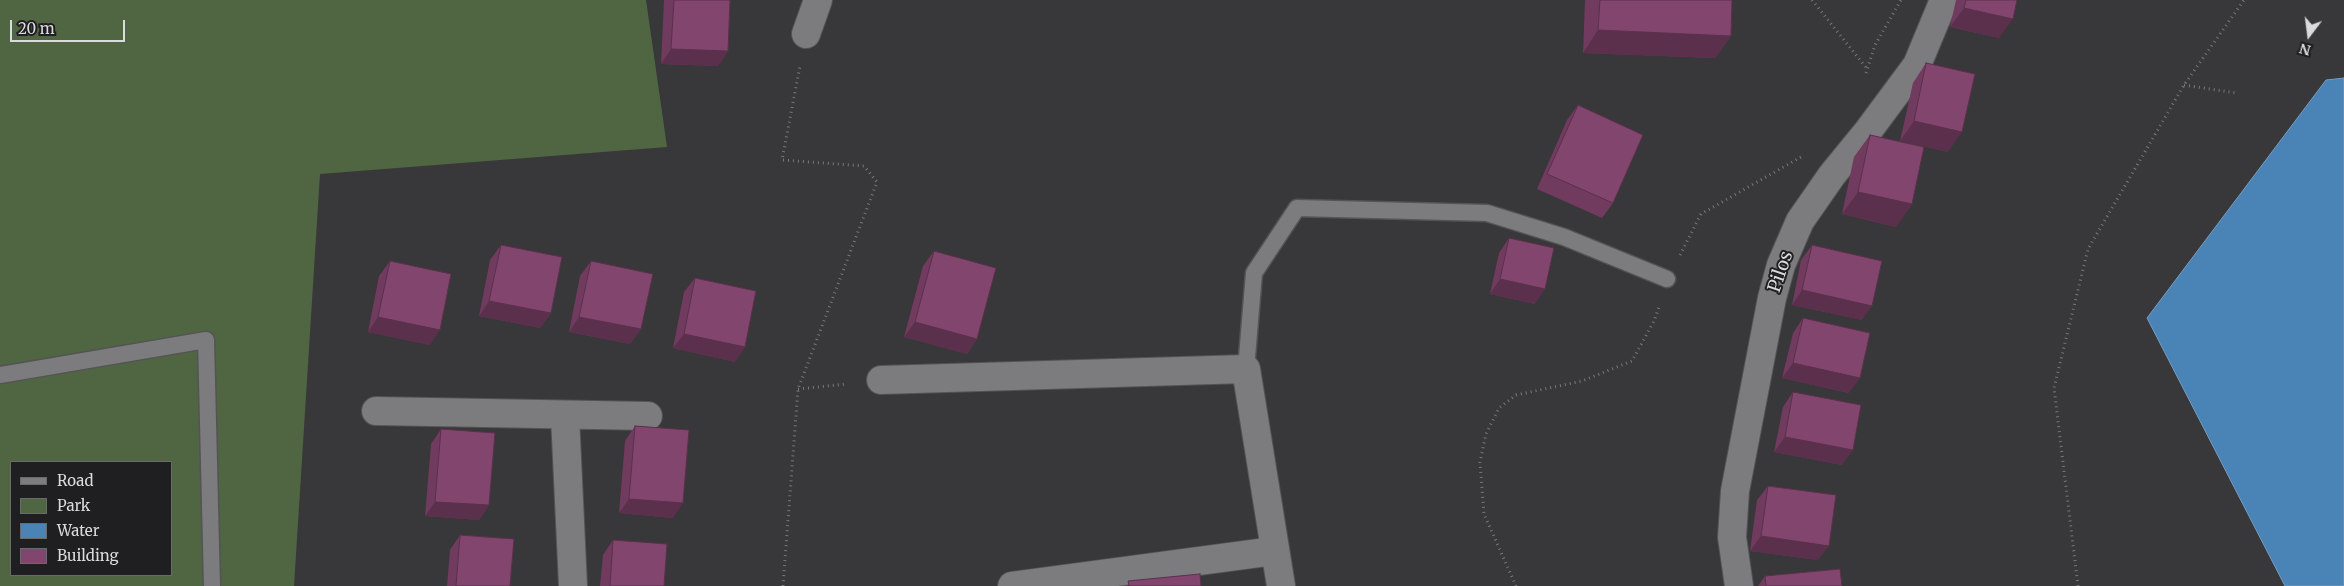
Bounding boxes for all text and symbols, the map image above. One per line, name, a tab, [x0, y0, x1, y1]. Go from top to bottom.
scale bar	[12, 10, 128, 42]
north arrow	[2284, 10, 2334, 60]
text: 20 m	[18, 19, 55, 38]
text: N	[2297, 39, 2313, 60]
street label: Pilos	[1764, 249, 1798, 295]
legend	[10, 461, 172, 576]
text: Road	[57, 471, 93, 490]
text: Park	[57, 496, 90, 515]
text: Water	[57, 521, 99, 540]
text: Building	[57, 546, 119, 565]

